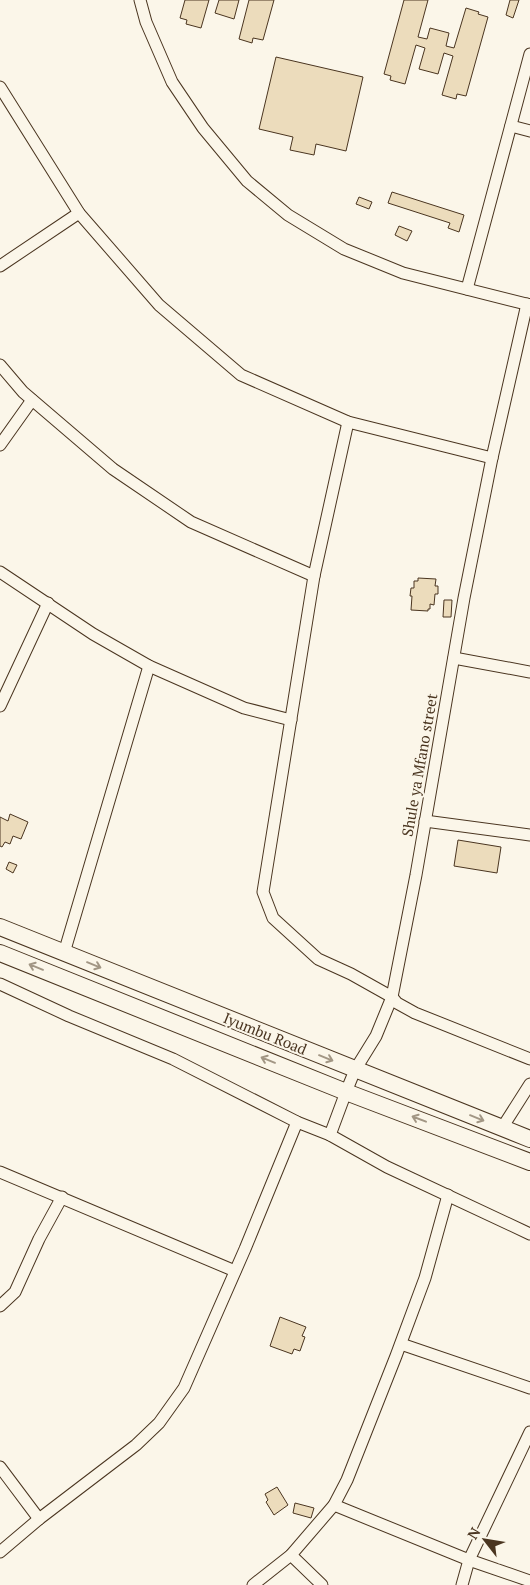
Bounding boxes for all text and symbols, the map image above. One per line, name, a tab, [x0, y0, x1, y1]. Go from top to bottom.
street label: Shule ya Mfano street	[397, 691, 442, 838]
one-way arrow	[86, 961, 101, 970]
one-way arrow	[28, 962, 43, 971]
street label: Iyumbu Road	[221, 1007, 310, 1059]
one-way arrow	[318, 1054, 333, 1064]
one-way arrow	[261, 1055, 276, 1064]
one-way arrow	[412, 1114, 427, 1124]
one-way arrow	[469, 1114, 484, 1123]
north arrow	[460, 1515, 510, 1565]
text: N	[463, 1523, 485, 1542]

